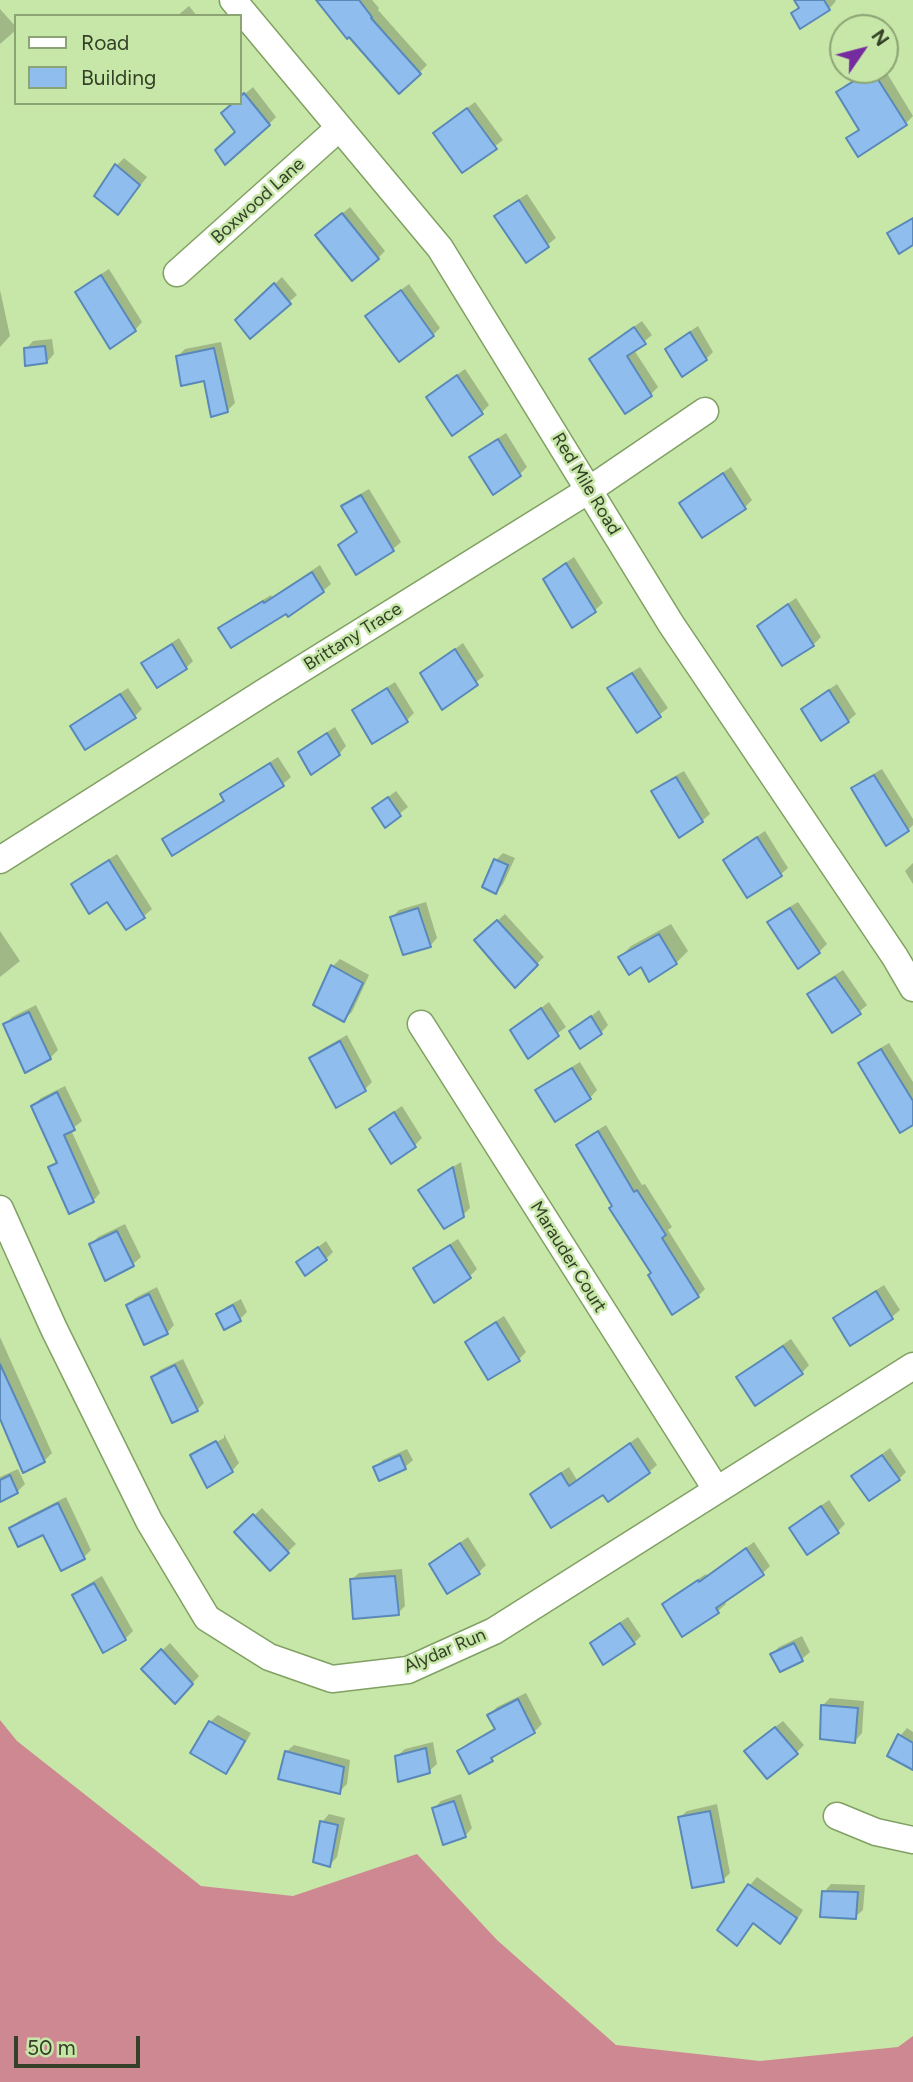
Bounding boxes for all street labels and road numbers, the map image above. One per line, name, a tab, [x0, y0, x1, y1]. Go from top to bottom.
street label: Boxwood Lane	[207, 153, 309, 249]
street label: Red Mile Road	[547, 429, 625, 539]
street label: Brittany Trace	[300, 598, 406, 676]
street label: Marauder Court	[525, 1197, 611, 1317]
street label: Alydar Run	[401, 1624, 489, 1678]

